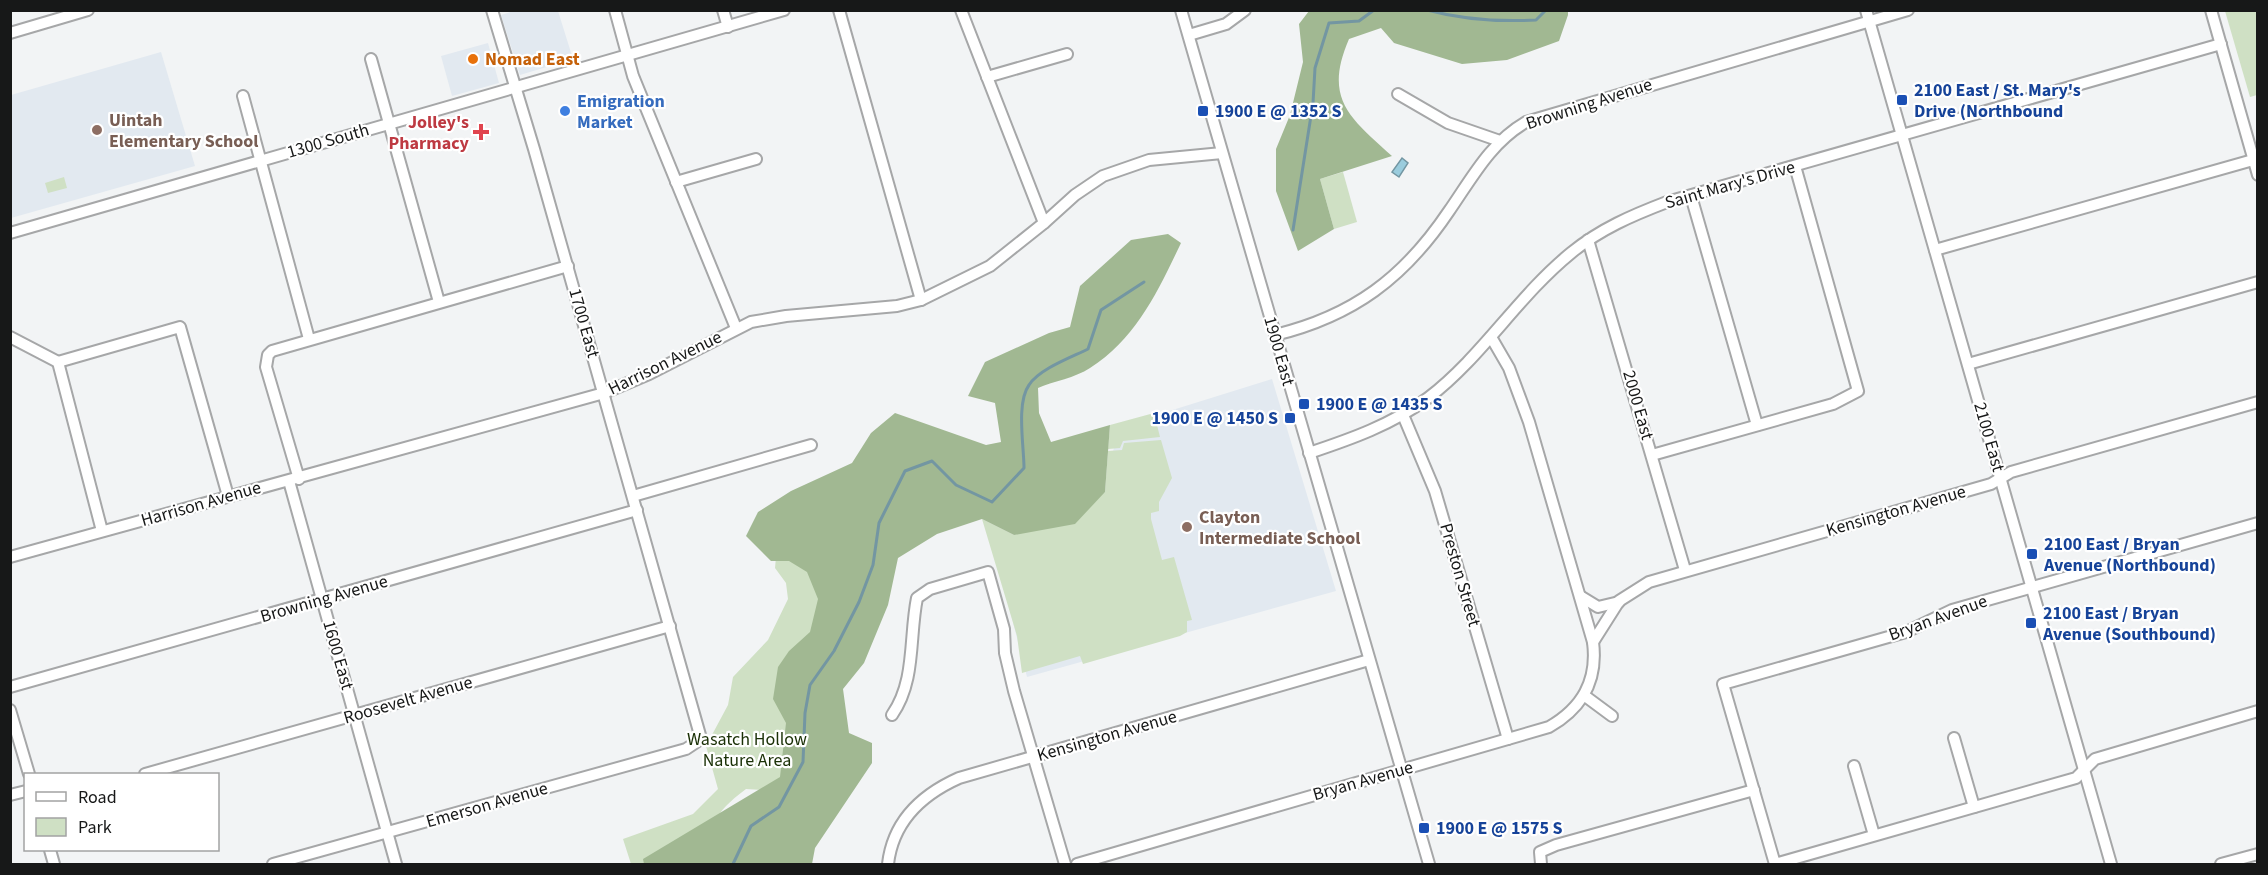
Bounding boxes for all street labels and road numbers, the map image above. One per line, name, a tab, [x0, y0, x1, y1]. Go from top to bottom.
street label: Browning Avenue	[1523, 72, 1655, 136]
street label: 1300 South	[284, 117, 372, 165]
street label: Saint Mary's Drive	[1662, 154, 1798, 216]
street label: 1700 East	[562, 285, 606, 361]
street label: 1900 East	[1257, 313, 1301, 389]
street label: Harrison Avenue	[604, 325, 726, 401]
street label: 2000 East	[1616, 367, 1660, 443]
street label: 2100 East	[1967, 399, 2011, 475]
street label: Harrison Avenue	[138, 475, 264, 533]
street label: Kensington Avenue	[1823, 479, 1969, 543]
street label: Preston Street	[1433, 520, 1487, 630]
street label: Browning Avenue	[257, 569, 391, 629]
street label: Bryan Avenue	[1885, 589, 1991, 647]
street label: 1600 East	[316, 617, 360, 693]
street label: Roosevelt Avenue	[341, 670, 475, 730]
street label: Kensington Avenue	[1034, 704, 1180, 768]
street label: Bryan Avenue	[1310, 755, 1416, 807]
street label: Emerson Avenue	[423, 776, 551, 834]

